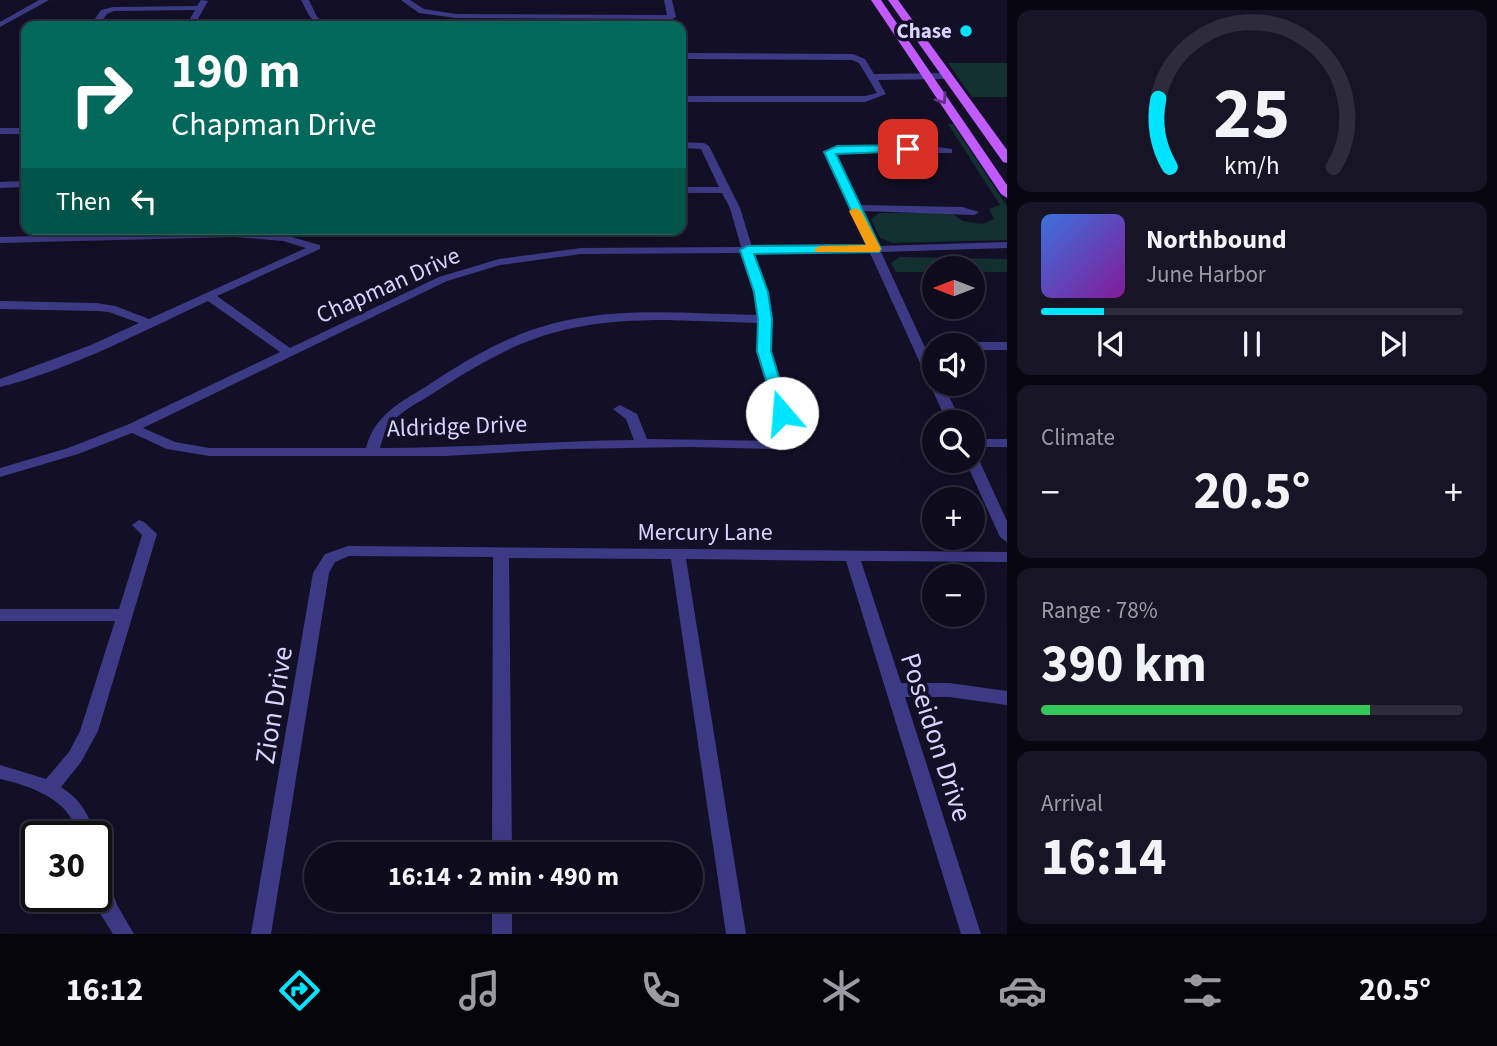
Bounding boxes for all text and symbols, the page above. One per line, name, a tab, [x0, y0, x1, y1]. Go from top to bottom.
place label: Chase	[897, 16, 952, 46]
marker: Chase	[958, 23, 974, 39]
text: 190 m	[171, 37, 300, 107]
icon: right	[56, 49, 147, 140]
text: 25	[1214, 62, 1290, 166]
one-way arrow	[934, 91, 946, 104]
text: Chapman Drive	[171, 102, 376, 148]
pin	[878, 119, 938, 179]
icon: arrive	[889, 130, 927, 168]
text: km/h	[1224, 148, 1280, 184]
icon: left	[125, 182, 163, 220]
text: Then	[56, 183, 111, 220]
text: Northbound	[1146, 221, 1287, 258]
street label: Chapman Drive	[311, 238, 466, 333]
north arrow	[922, 256, 985, 318]
map controls	[922, 256, 985, 627]
text: June Harbor	[1146, 258, 1266, 291]
icon: previous	[1092, 325, 1130, 363]
icon: pause	[1233, 325, 1271, 363]
icon: next	[1374, 325, 1412, 363]
button: sound	[922, 333, 985, 396]
position arrow	[745, 376, 819, 450]
street label: Aldridge Drive	[386, 407, 528, 446]
button: search	[922, 410, 985, 473]
text: Climate	[1041, 421, 1115, 454]
text: 20.5°	[1194, 455, 1310, 529]
text: −	[1041, 466, 1060, 520]
text: +	[1444, 466, 1463, 520]
button: +	[922, 487, 985, 550]
street label: Mercury Lane	[637, 515, 773, 550]
button: −	[922, 564, 985, 627]
text: Range · 78%	[1041, 594, 1158, 627]
text: 390 km	[1041, 628, 1207, 702]
street label: Zion Drive	[245, 643, 303, 767]
street label: Poseidon Drive	[890, 648, 982, 827]
text: Arrival	[1041, 787, 1103, 820]
speed limit sign: 30	[21, 821, 112, 912]
text: 16:14	[1041, 821, 1166, 895]
text: 16:14 · 2 min · 490 m	[388, 858, 619, 895]
icon: directions	[275, 966, 324, 1015]
icon: music	[455, 966, 504, 1015]
icon: phone	[636, 966, 685, 1015]
icon: climate	[817, 966, 866, 1015]
icon: car	[998, 966, 1047, 1015]
icon: filters	[1178, 966, 1227, 1015]
text: 16:12	[66, 967, 143, 1013]
text: 20.5°	[1359, 967, 1431, 1013]

